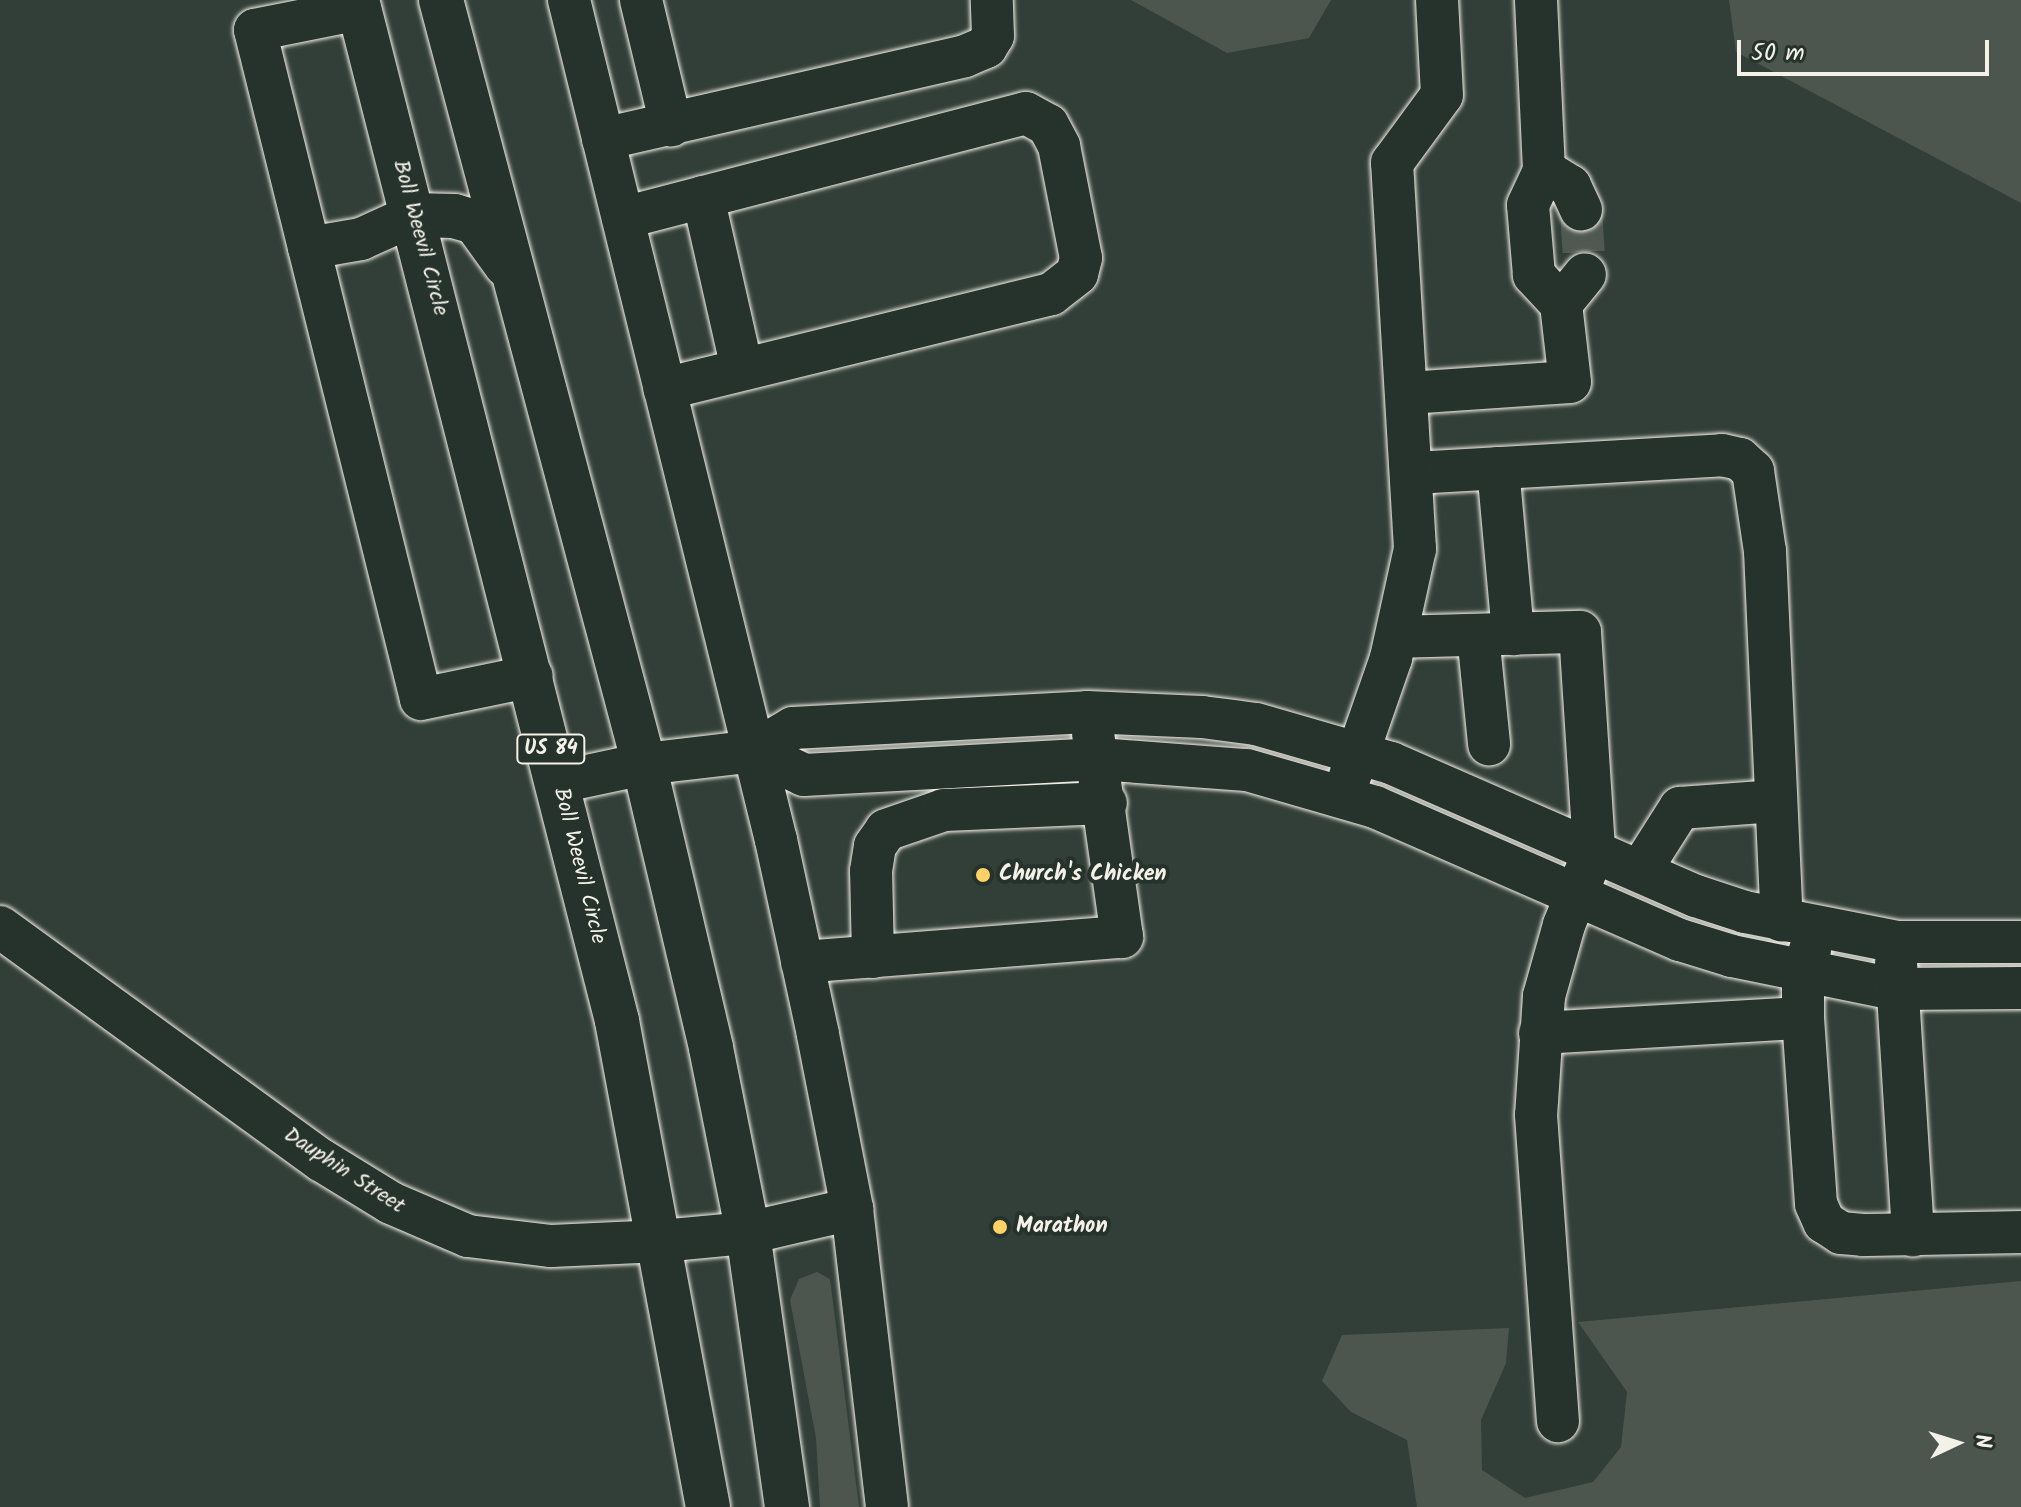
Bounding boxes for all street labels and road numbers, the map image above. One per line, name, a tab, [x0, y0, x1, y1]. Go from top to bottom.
street label: Boll Weevil Circle	[387, 157, 453, 319]
road number: US 84	[515, 733, 587, 765]
street label: Boll Weevil Circle	[547, 785, 611, 947]
street label: Dauphin Street	[279, 1122, 409, 1220]

